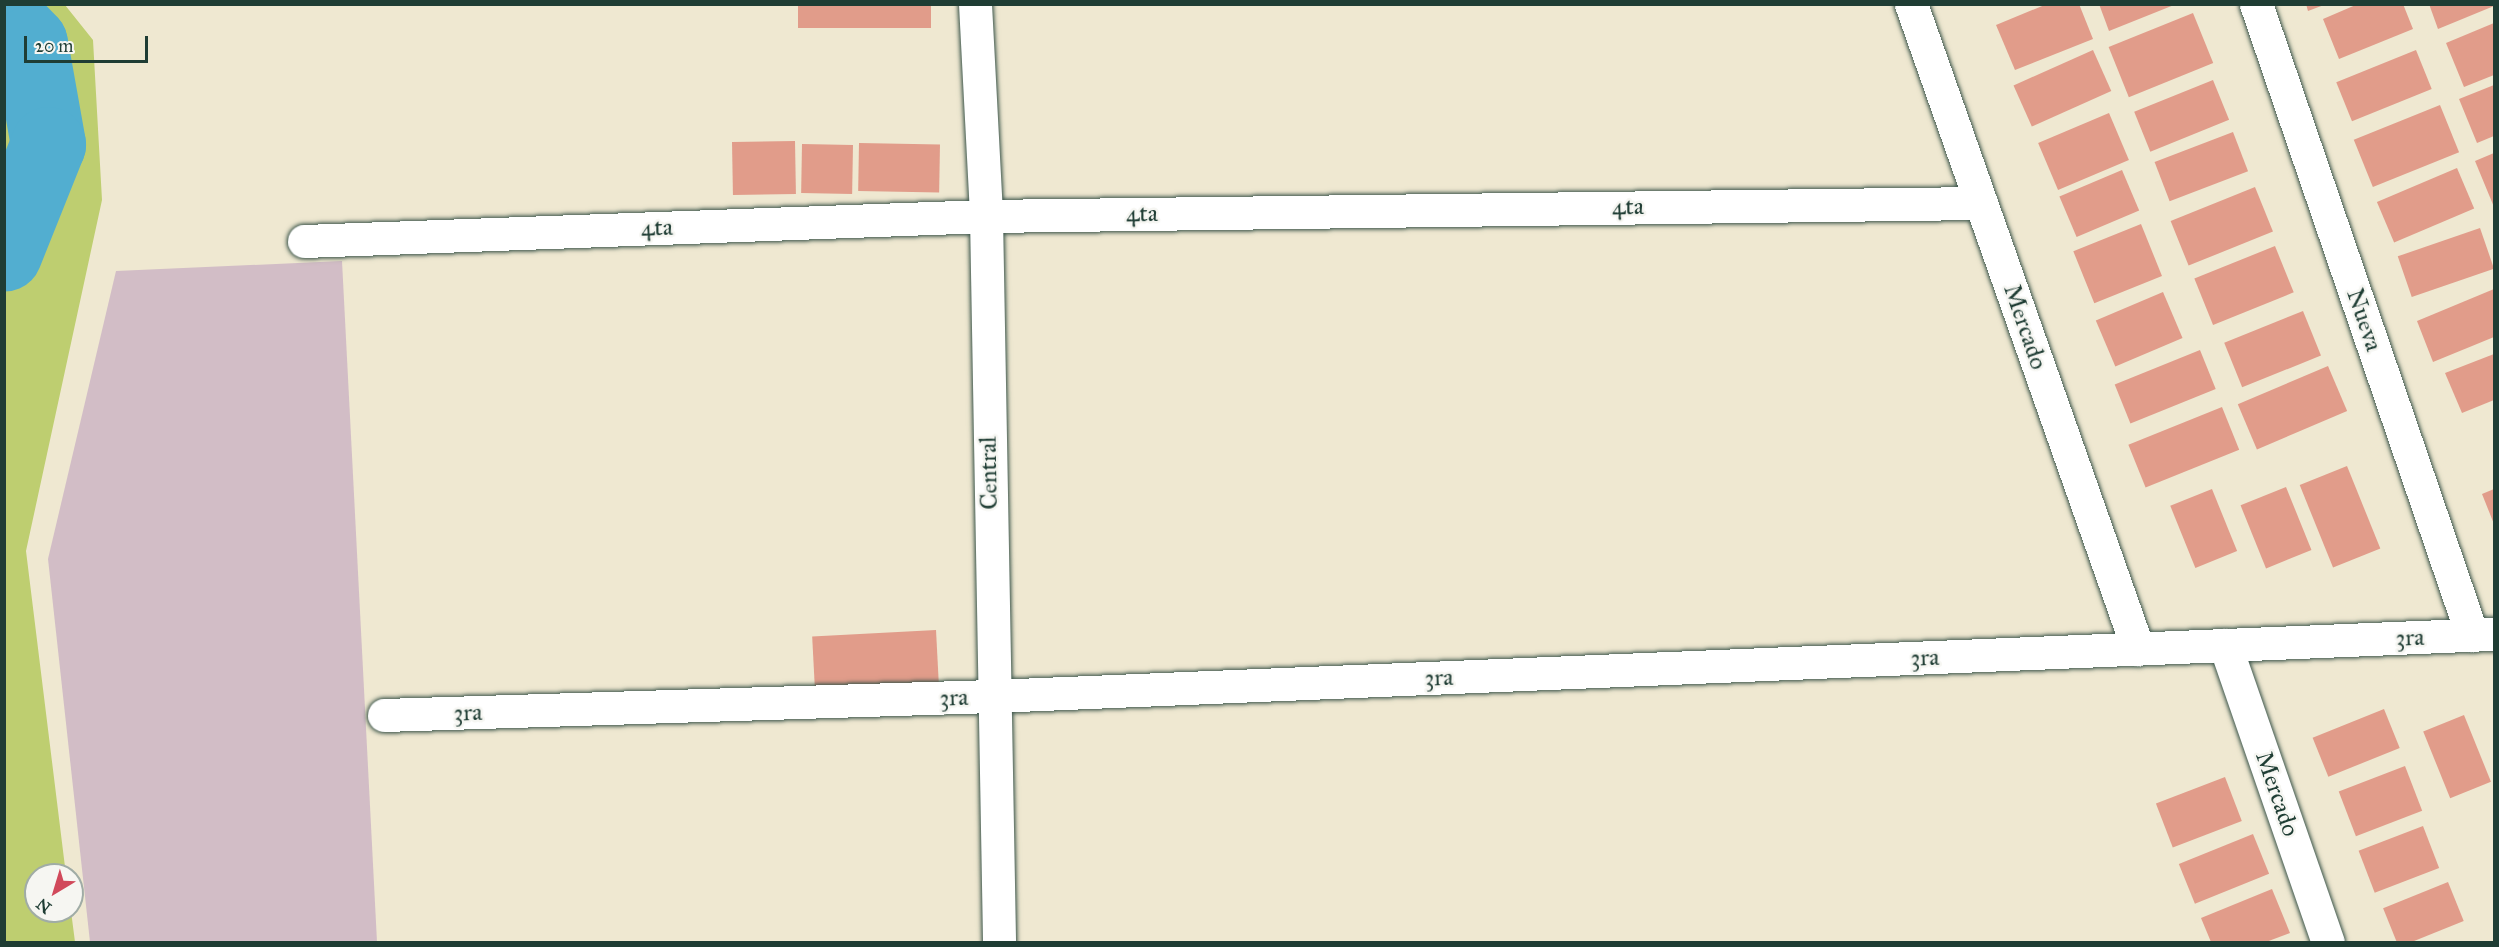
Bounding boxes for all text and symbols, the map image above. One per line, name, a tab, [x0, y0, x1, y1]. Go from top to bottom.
scale bar	[27, 24, 152, 62]
text: 20 m	[35, 35, 73, 57]
street label: 4ta	[1612, 192, 1644, 222]
street label: 4ta	[1126, 199, 1158, 229]
street label: 4ta	[641, 213, 673, 243]
street label: Mercado	[1997, 281, 2053, 373]
street label: Nueva	[2340, 285, 2388, 355]
street label: Central	[974, 436, 1004, 510]
street label: 3ra	[2395, 623, 2425, 653]
street label: 3ra	[1910, 643, 1940, 673]
street label: 3ra	[1424, 663, 1454, 693]
street label: 3ra	[939, 683, 969, 713]
street label: 3ra	[453, 698, 483, 728]
street label: Mercado	[2249, 748, 2305, 840]
north arrow	[24, 863, 84, 923]
text: N	[33, 894, 55, 918]

